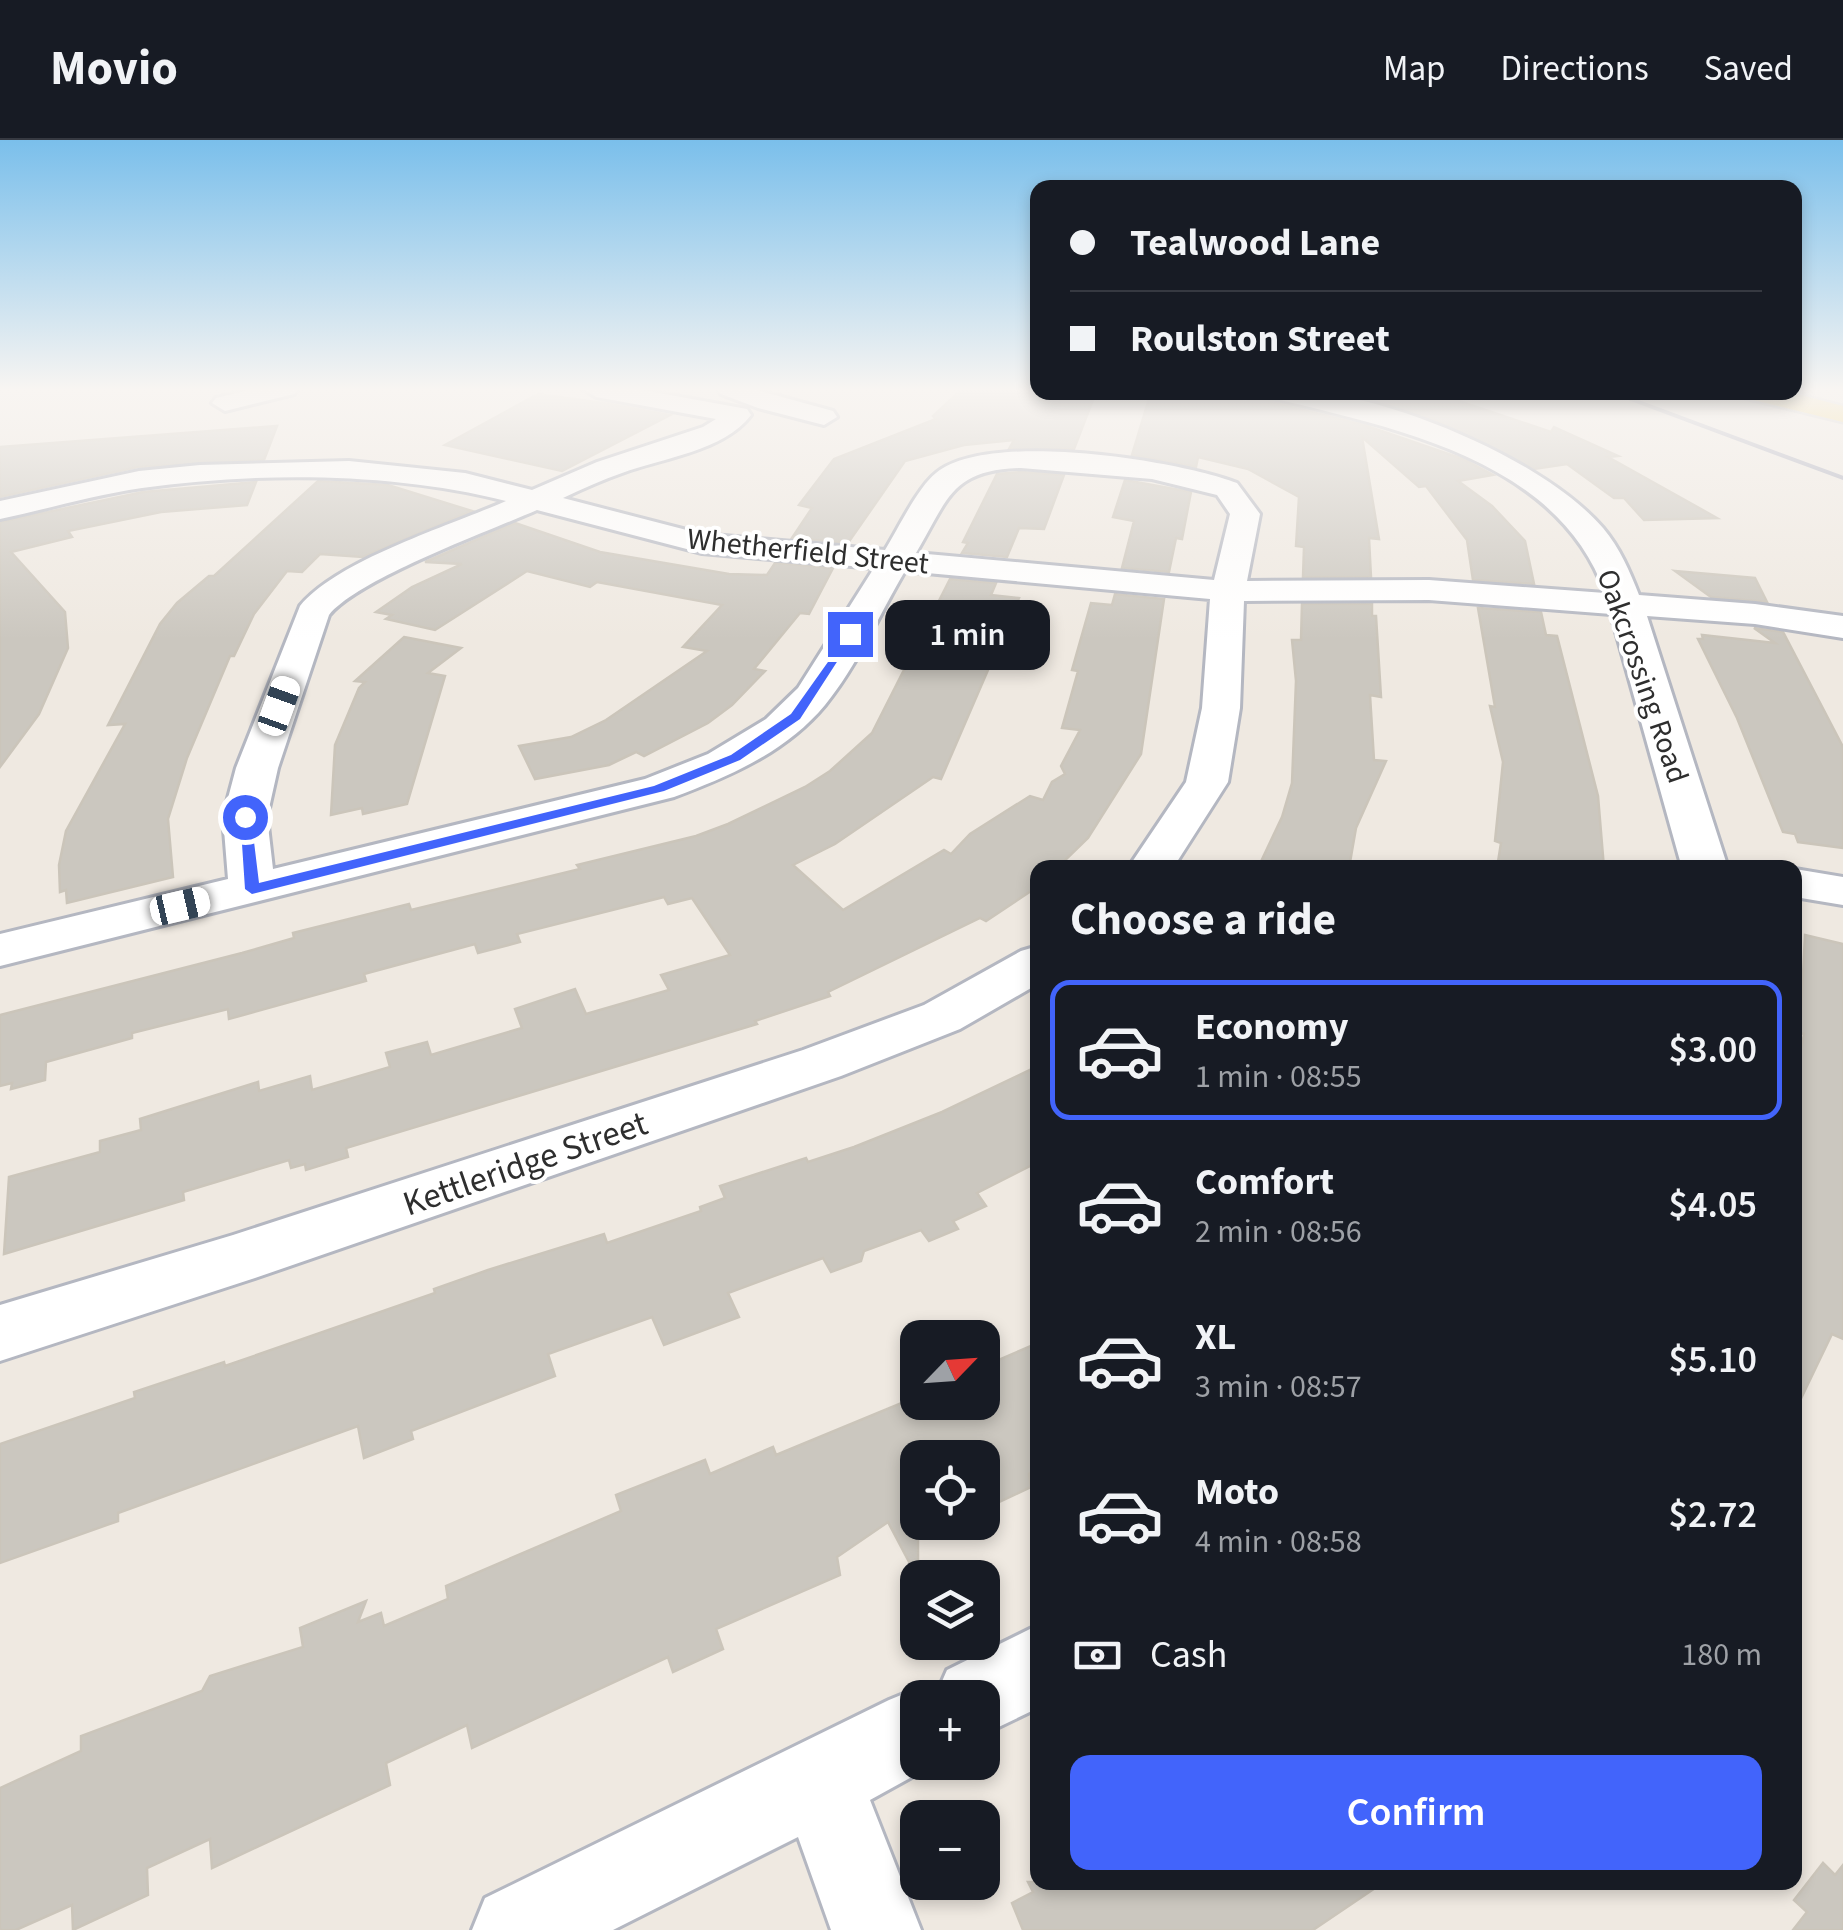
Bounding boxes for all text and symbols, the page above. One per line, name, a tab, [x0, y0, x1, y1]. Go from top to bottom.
text: Movio	[50, 35, 178, 103]
text: Map	[1383, 44, 1446, 94]
text: Directions	[1501, 44, 1649, 94]
text: Saved	[1704, 44, 1793, 94]
text: Tealwood Lane	[1130, 216, 1380, 270]
text: Roulston Street	[1130, 312, 1390, 366]
street label: Whetherfield Street	[685, 517, 931, 586]
street label: Oakcrossing Road	[1586, 563, 1699, 789]
callout: 1 min	[885, 599, 1050, 669]
route end	[828, 612, 873, 657]
text: 1 min	[929, 612, 1006, 658]
car	[255, 673, 303, 739]
route start	[223, 795, 268, 840]
car	[147, 885, 213, 927]
text: Choose a ride	[1070, 888, 1336, 952]
text: Economy	[1195, 1000, 1348, 1054]
icon: car	[1075, 1005, 1165, 1095]
text: $3.00	[1669, 1023, 1757, 1077]
text: 1 min · 08:55	[1195, 1054, 1362, 1100]
street label: Kettleridge Street	[396, 1099, 654, 1229]
text: Comfort	[1195, 1155, 1334, 1209]
icon: car	[1075, 1160, 1165, 1250]
text: $4.05	[1669, 1178, 1757, 1232]
text: 2 min · 08:56	[1195, 1209, 1362, 1255]
text: XL	[1195, 1310, 1236, 1364]
icon: car	[1075, 1315, 1165, 1405]
north arrow	[900, 1320, 1000, 1420]
map controls	[900, 1320, 1000, 1900]
text: $5.10	[1669, 1333, 1757, 1387]
text: 3 min · 08:57	[1195, 1364, 1362, 1410]
button: locate	[900, 1440, 1000, 1540]
text: Moto	[1195, 1465, 1279, 1519]
icon: car	[1075, 1470, 1165, 1560]
text: $2.72	[1669, 1488, 1757, 1542]
text: 4 min · 08:58	[1195, 1519, 1362, 1565]
button: layers	[900, 1560, 1000, 1660]
icon: cash	[1070, 1628, 1125, 1683]
text: Cash	[1150, 1628, 1227, 1682]
text: 180 m	[1681, 1632, 1762, 1678]
button: +	[900, 1680, 1000, 1780]
button: Confirm	[1070, 1755, 1762, 1870]
button: −	[900, 1800, 1000, 1900]

